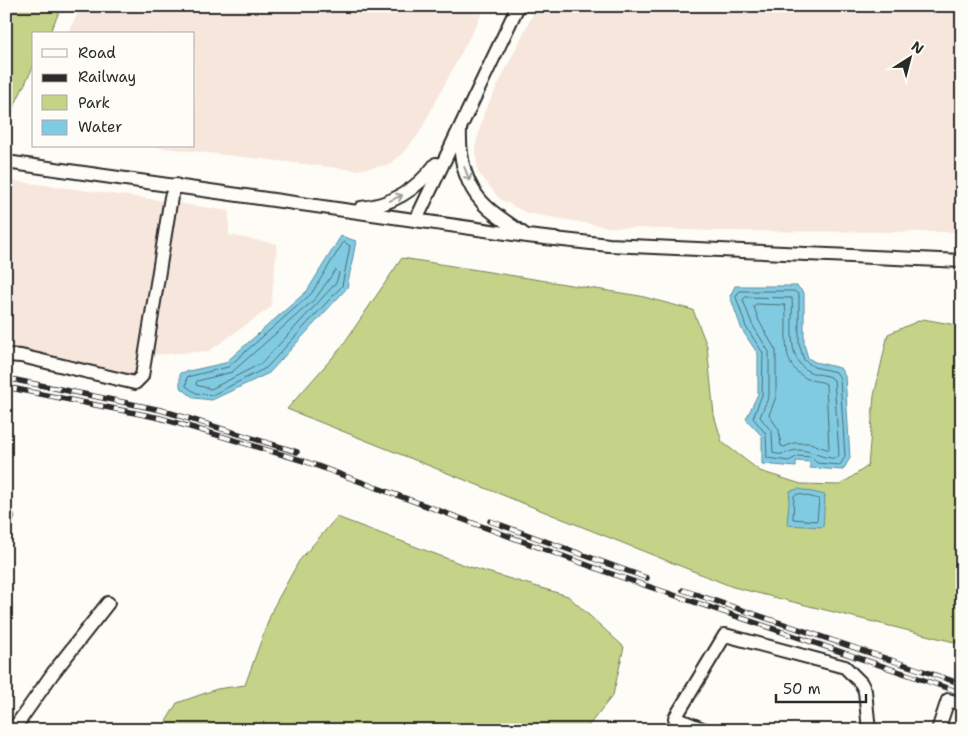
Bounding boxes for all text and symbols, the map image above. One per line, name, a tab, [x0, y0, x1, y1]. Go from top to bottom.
legend	[32, 32, 195, 148]
north arrow	[886, 32, 936, 82]
text: N	[908, 37, 927, 58]
text: Road	[78, 43, 116, 63]
text: Railway	[78, 67, 136, 87]
text: Park	[78, 93, 110, 113]
text: Water	[78, 117, 122, 137]
one-way arrow	[462, 166, 472, 181]
one-way arrow	[388, 193, 403, 203]
scale bar	[776, 671, 866, 703]
text: 50 m	[783, 679, 821, 699]

